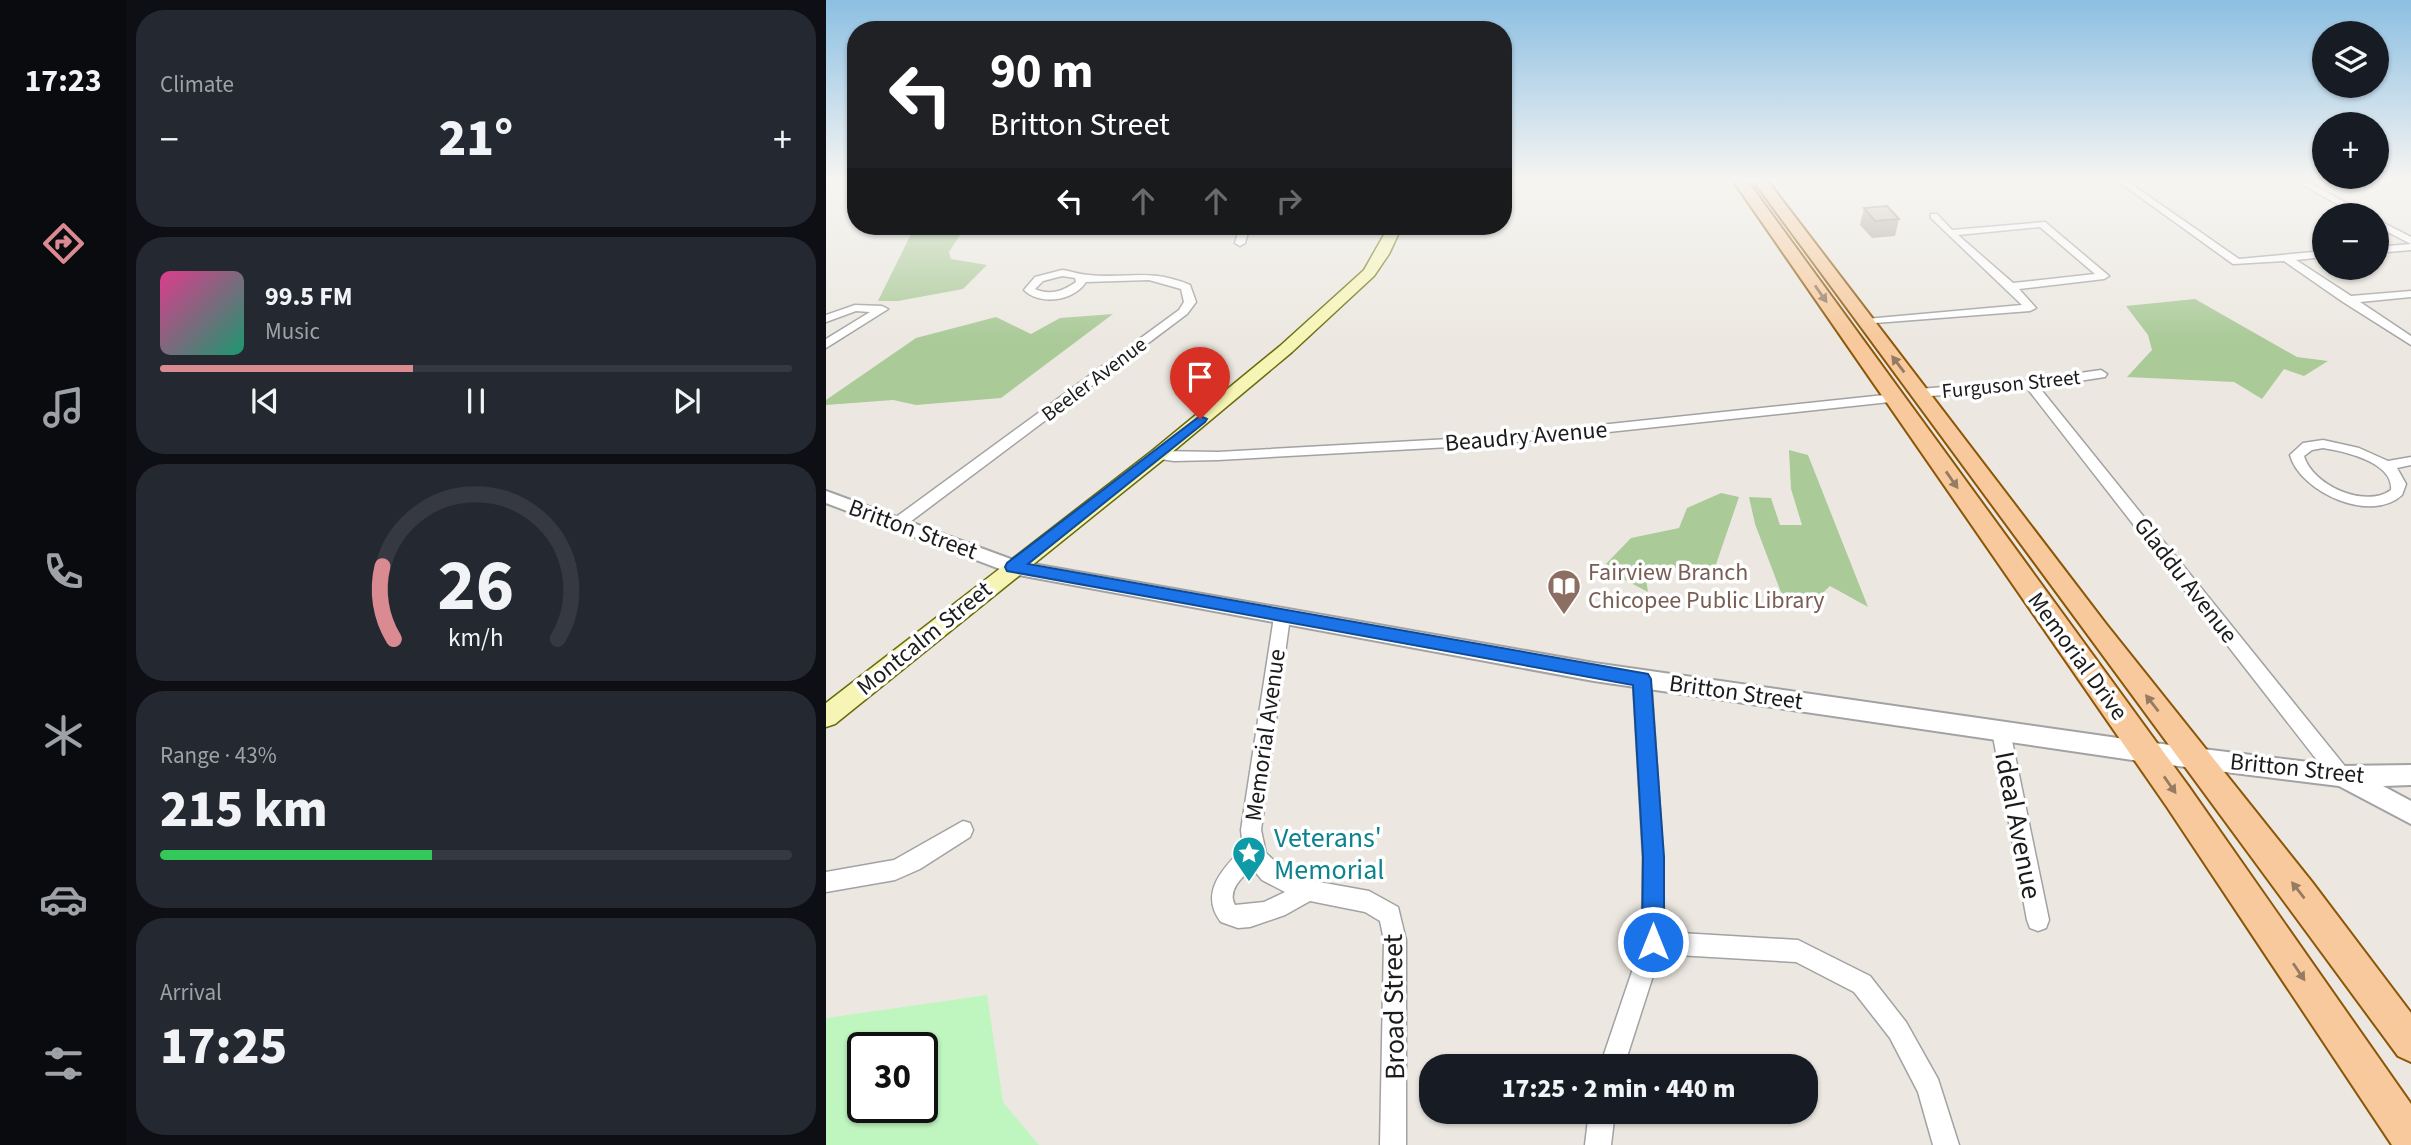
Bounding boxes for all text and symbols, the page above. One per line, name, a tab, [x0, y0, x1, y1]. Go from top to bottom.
map controls	[2312, 21, 2389, 280]
button: layers	[2312, 21, 2389, 98]
text: 90 m	[990, 37, 1094, 107]
icon: left	[875, 49, 966, 140]
text: 17:23	[24, 58, 102, 104]
text: Climate	[160, 68, 234, 101]
text: 21°	[439, 102, 513, 176]
text: Britton Street	[990, 102, 1170, 148]
button: +	[2312, 112, 2389, 189]
text: −	[160, 113, 179, 167]
text: +	[773, 113, 792, 167]
icon: left	[1051, 182, 1089, 220]
icon: ahead	[1124, 182, 1162, 220]
icon: ahead	[1197, 182, 1235, 220]
icon: right	[1270, 182, 1308, 220]
button: −	[2312, 203, 2389, 280]
icon: directions	[39, 219, 88, 268]
text: 99.5 FM	[265, 278, 353, 315]
one-way arrow	[1814, 285, 1828, 303]
text: Music	[265, 315, 320, 348]
street label: Beeler Avenue	[1035, 329, 1153, 429]
pin	[1170, 347, 1230, 419]
one-way arrow	[1891, 355, 1905, 373]
icon: arrive	[1181, 358, 1219, 396]
street label: Furguson Street	[1940, 362, 2082, 406]
icon: previous	[246, 382, 284, 420]
icon: pause	[457, 382, 495, 420]
icon: next	[668, 382, 706, 420]
icon: music	[39, 383, 88, 432]
street label: Beaudry Avenue	[1443, 412, 1609, 461]
one-way arrow	[1945, 471, 1959, 489]
street label: Britton Street	[843, 490, 982, 569]
street label: Gladdu Avenue	[2125, 510, 2246, 651]
text: 26	[438, 534, 514, 638]
icon: phone	[39, 547, 88, 596]
place label: Fairview Branch Chicopee Public Library	[1588, 555, 1825, 618]
library icon: Fairview Branch Chicopee Public Library	[1545, 567, 1583, 616]
street label: Montcalm Street	[849, 573, 999, 704]
street label: Memorial Drive	[2019, 585, 2136, 728]
text: km/h	[448, 619, 504, 655]
street label: Memorial Avenue	[1236, 647, 1295, 823]
street label: Britton Street	[1667, 666, 1805, 719]
one-way arrow	[2145, 694, 2160, 712]
icon: climate	[39, 711, 88, 760]
text: Range · 43%	[160, 739, 277, 772]
street label: Britton Street	[2228, 744, 2366, 793]
street label: Ideal Avenue	[1984, 748, 2052, 902]
text: 215 km	[160, 773, 328, 847]
one-way arrow	[2163, 776, 2177, 794]
place label: Veterans' Memorial	[1274, 818, 1385, 890]
place icon: Veterans' Memorial	[1230, 834, 1268, 883]
icon: car	[39, 875, 88, 924]
one-way arrow	[2291, 881, 2305, 899]
position arrow	[1616, 905, 1690, 979]
street label: Broad Street	[1373, 933, 1415, 1080]
one-way arrow	[2292, 963, 2306, 981]
text: Arrival	[160, 976, 222, 1009]
text: 17:25	[160, 1010, 287, 1084]
speed limit sign: 30	[847, 1032, 938, 1123]
icon: filters	[39, 1039, 88, 1088]
text: 17:25 · 2 min · 440 m	[1502, 1070, 1735, 1107]

